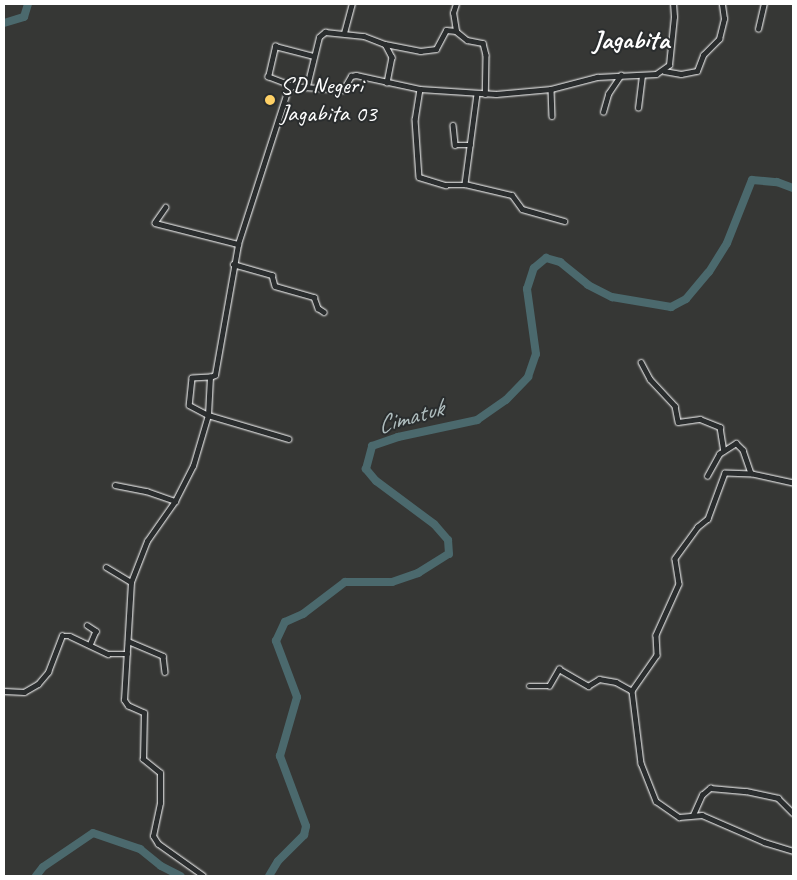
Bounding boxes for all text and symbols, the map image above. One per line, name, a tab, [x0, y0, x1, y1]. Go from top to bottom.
district label: Jagabita	[593, 24, 669, 56]
place label: SD Negeri Jagabita 03	[280, 72, 377, 128]
marker: SD Negeri Jagabita 03	[264, 94, 276, 106]
water label: Cimatuk	[374, 393, 446, 441]

